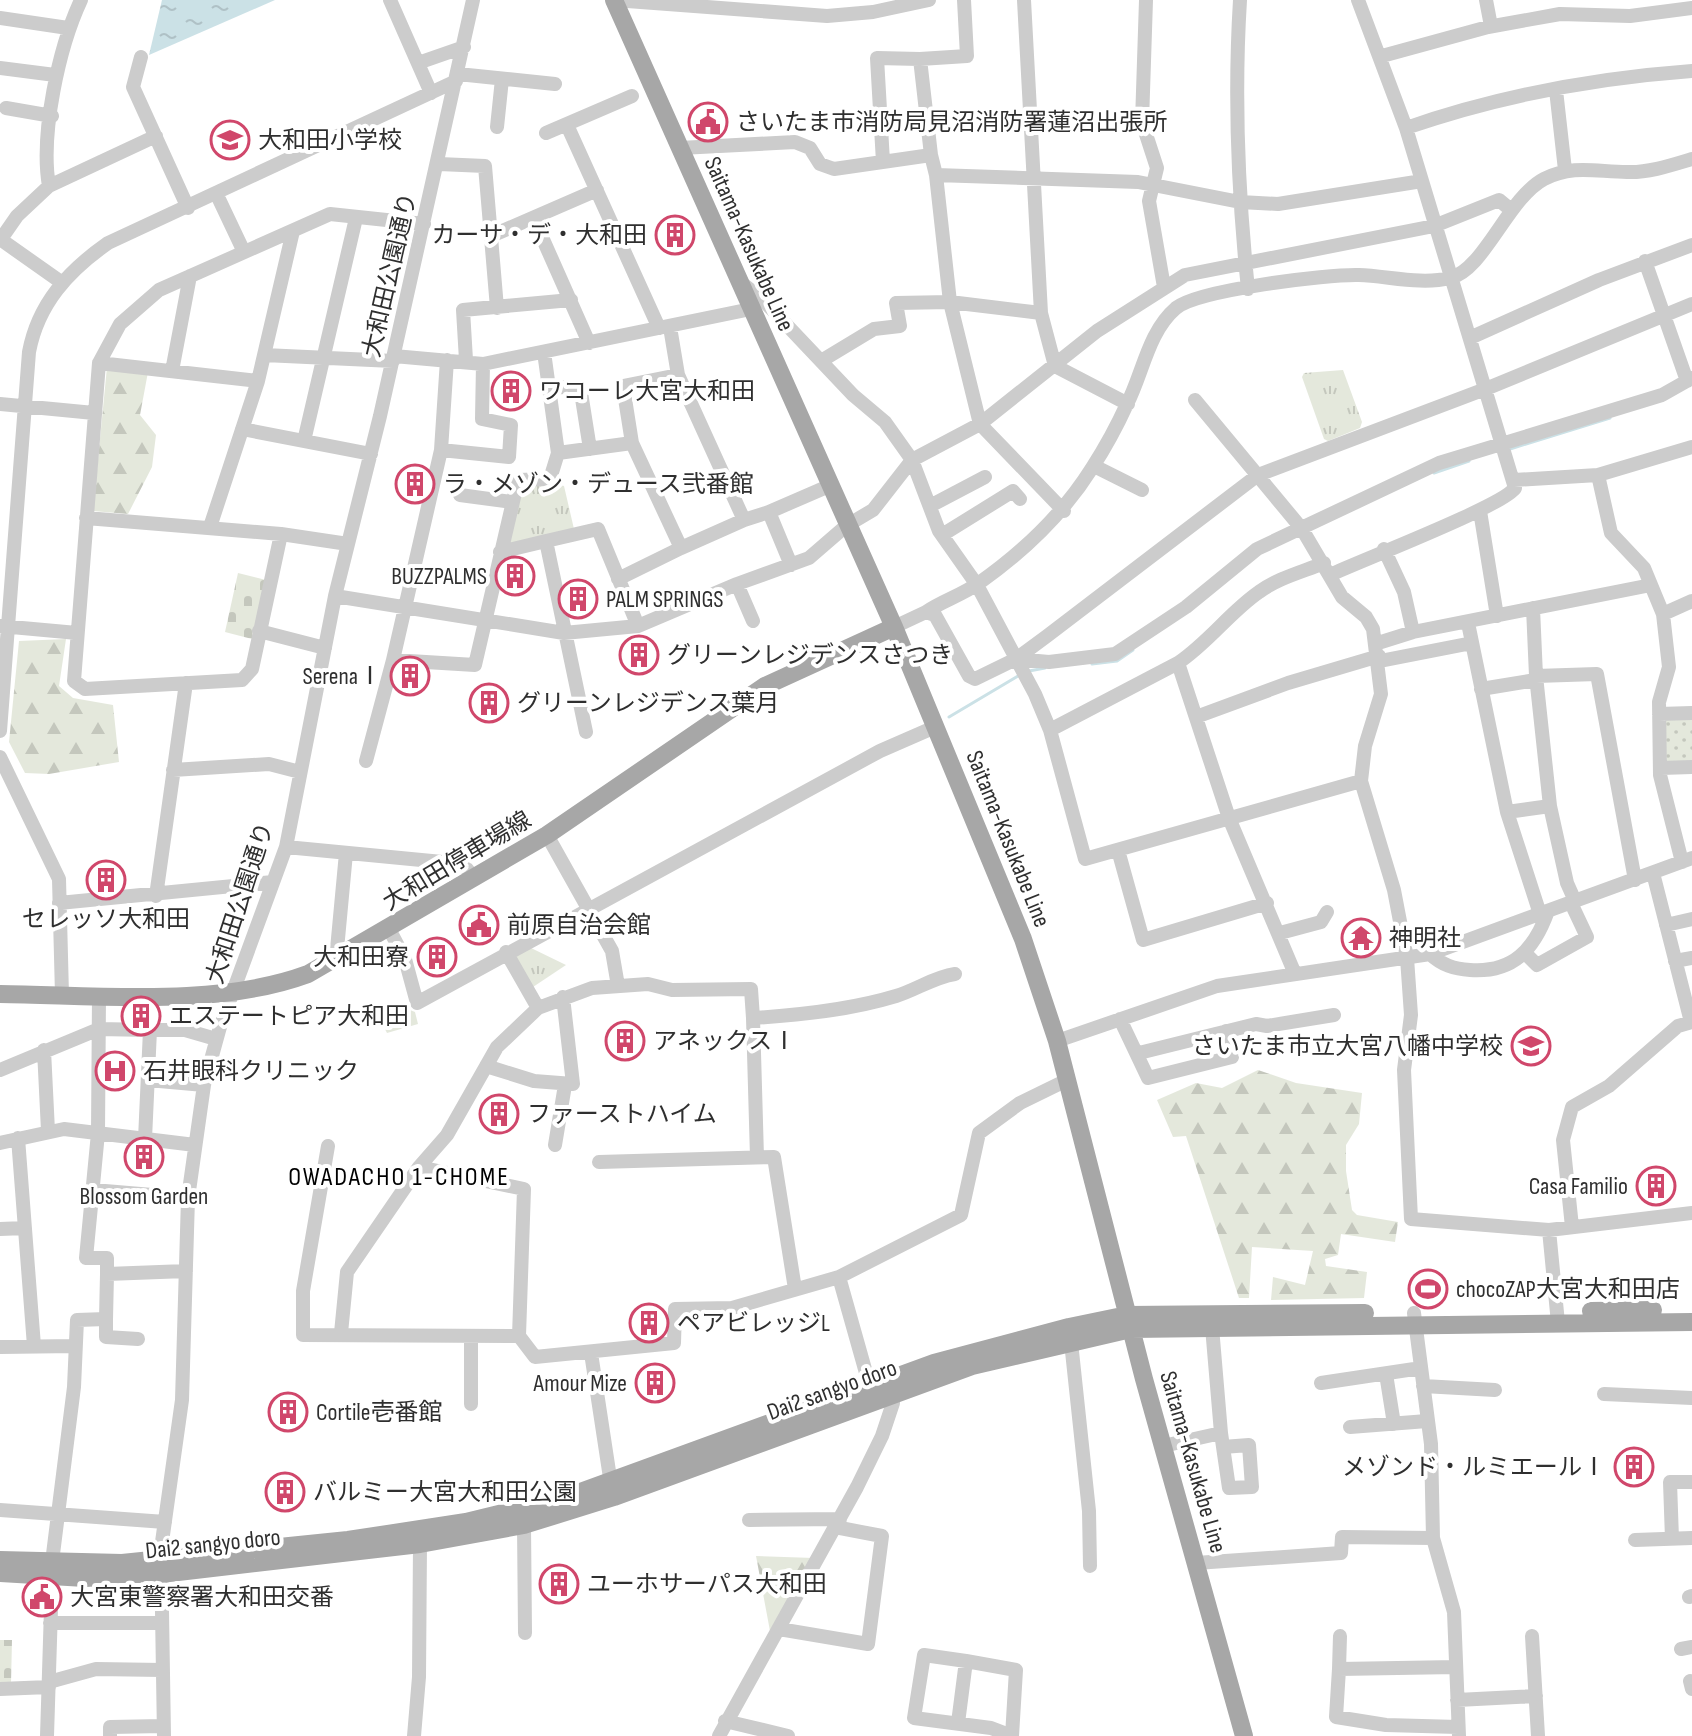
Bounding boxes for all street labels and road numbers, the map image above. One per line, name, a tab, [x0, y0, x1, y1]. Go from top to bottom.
street label: Saitama-Kasukabe Line	[698, 152, 800, 336]
street label: 大和田公園通り	[357, 190, 423, 360]
street label: Saitama-Kasukabe Line	[959, 747, 1057, 931]
street label: 大和田停車場線	[378, 805, 536, 917]
street label: 大和田公園通り	[200, 819, 280, 987]
street label: Dai2 sangyo doro	[763, 1353, 901, 1427]
street label: Saitama-Kasukabe Line	[1153, 1368, 1233, 1556]
street label: Dai2 sangyo doro	[144, 1522, 282, 1566]

